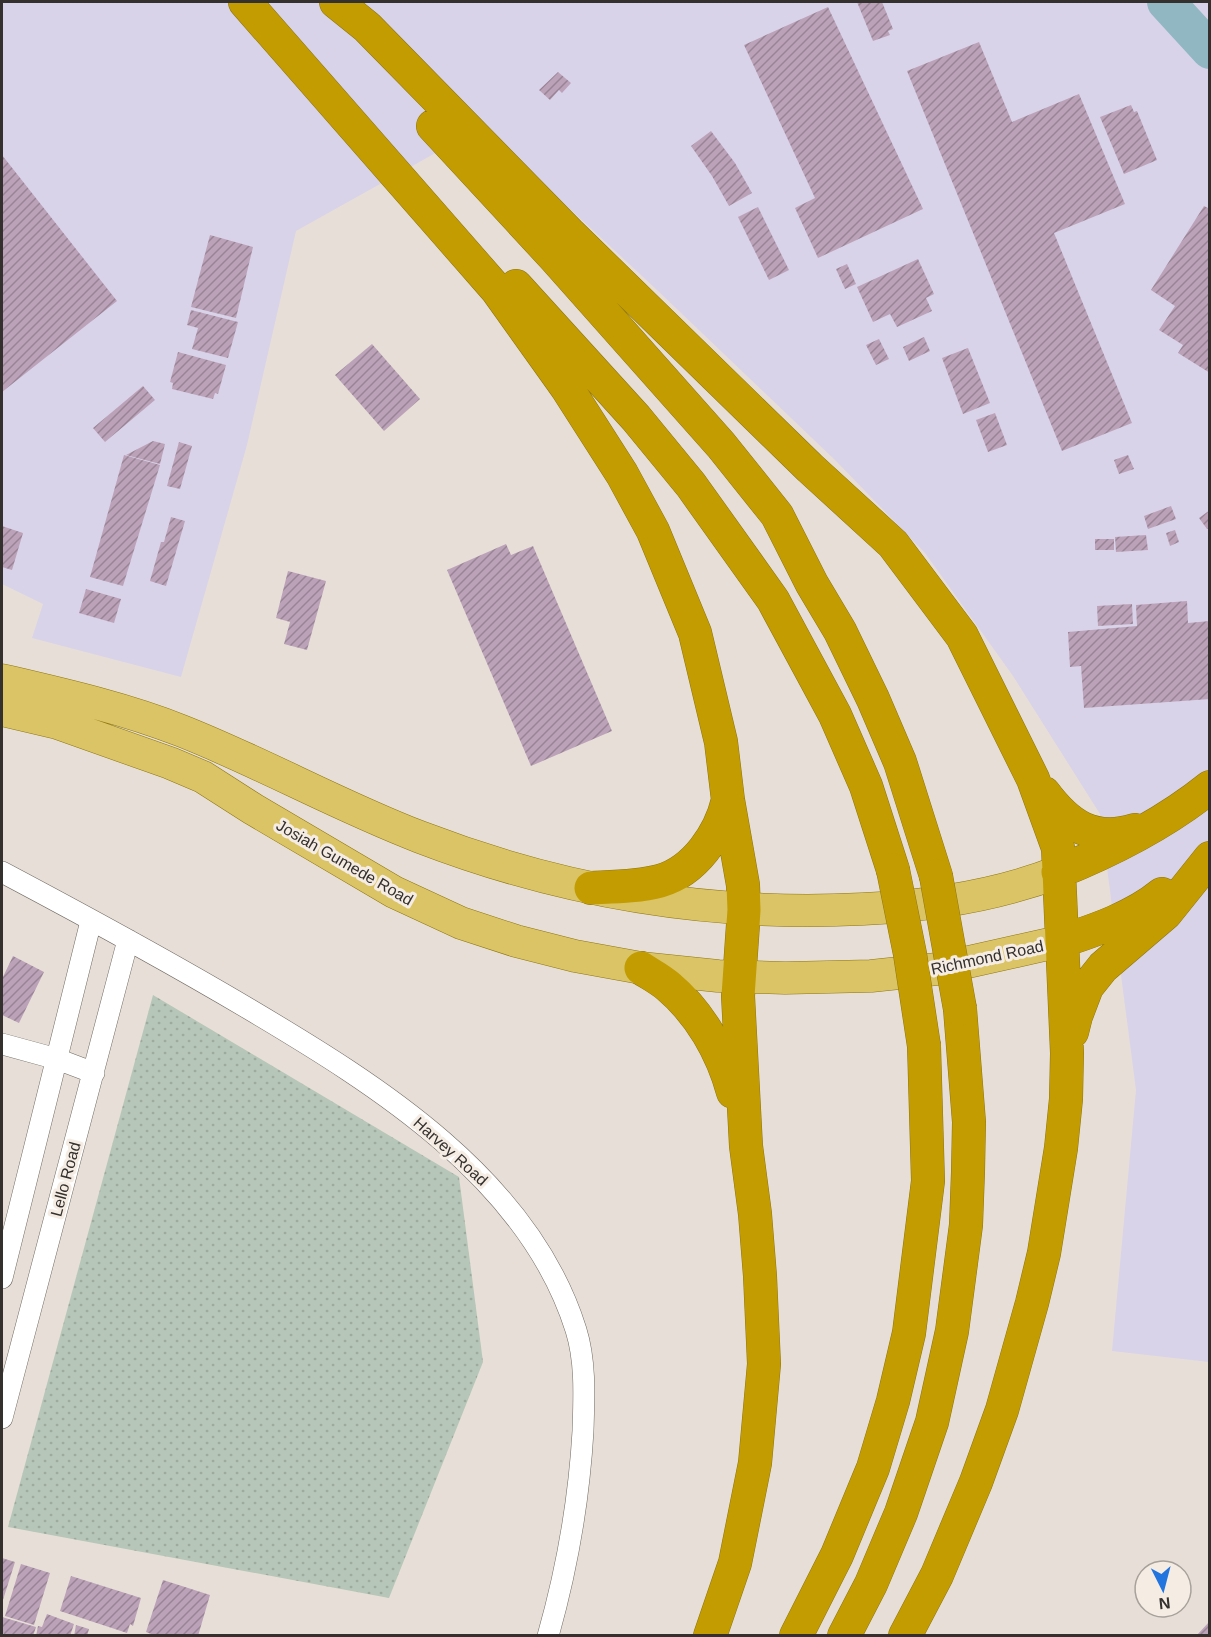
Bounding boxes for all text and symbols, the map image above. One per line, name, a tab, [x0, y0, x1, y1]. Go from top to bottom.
street label: Josiah Gumede Road	[273, 816, 416, 908]
street label: Richmond Road	[929, 937, 1045, 978]
street label: Harvey Road	[410, 1114, 491, 1189]
street label: Lello Road	[47, 1140, 84, 1218]
north arrow	[1133, 1559, 1193, 1619]
text: N	[1158, 1594, 1171, 1612]

